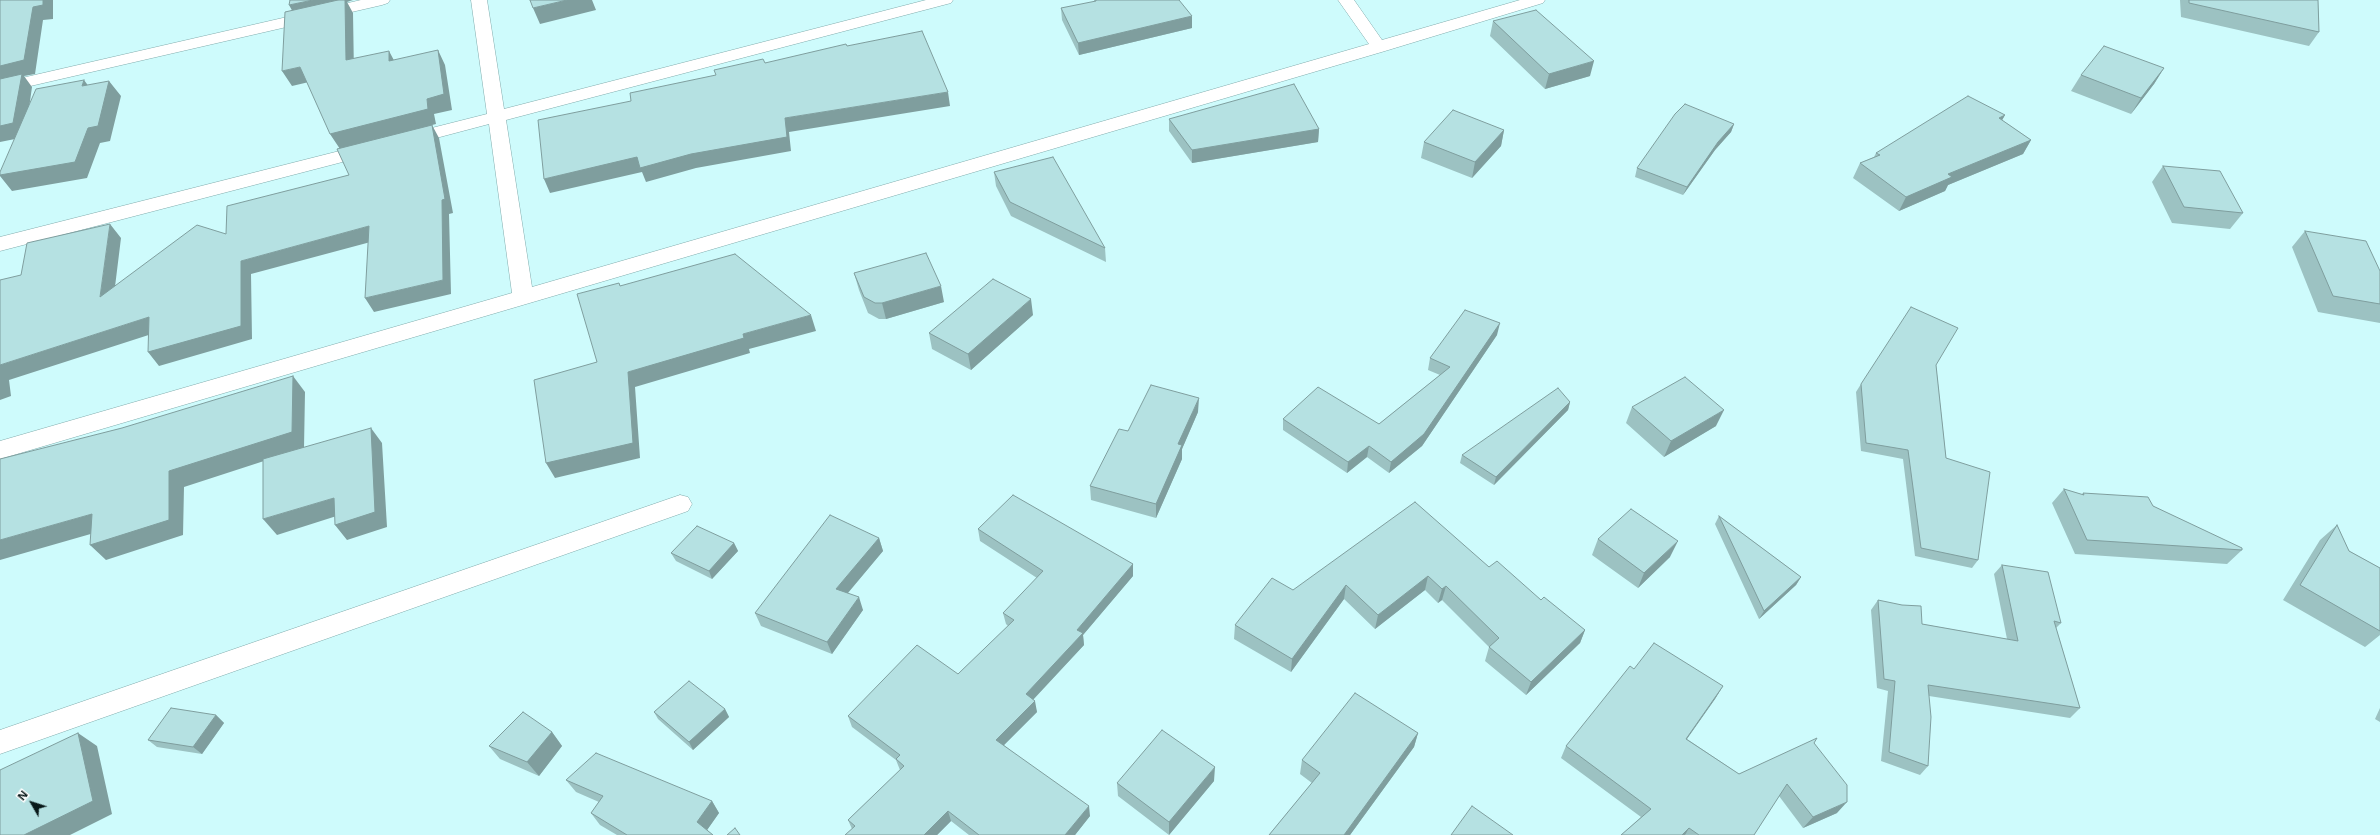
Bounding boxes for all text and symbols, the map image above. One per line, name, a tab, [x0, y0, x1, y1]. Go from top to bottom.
north arrow	[12, 783, 52, 823]
text: N	[14, 787, 31, 803]

